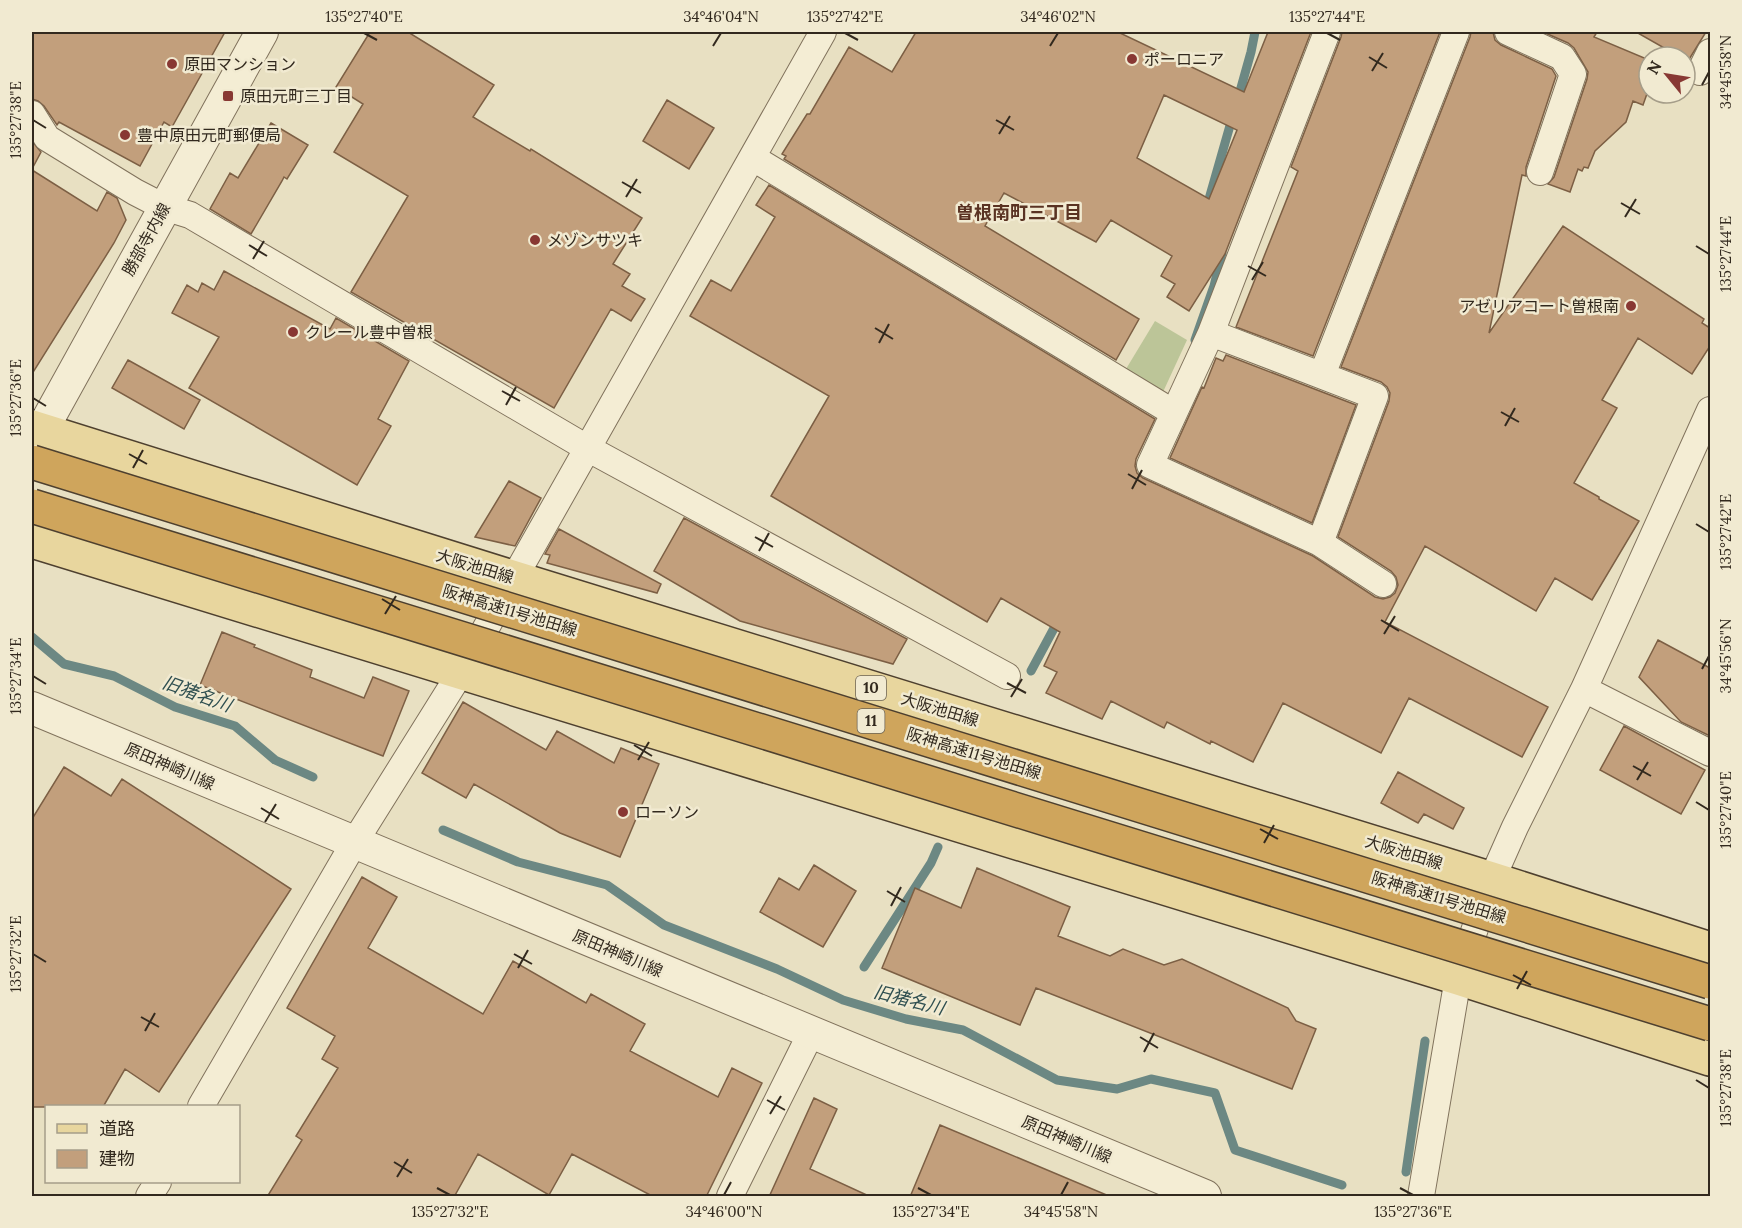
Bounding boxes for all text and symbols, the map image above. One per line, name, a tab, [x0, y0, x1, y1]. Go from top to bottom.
text: 135°27'40"E	[325, 7, 403, 26]
text: 34°46'04"N	[683, 7, 759, 26]
text: 135°27'42"E	[807, 7, 883, 26]
text: 34°46'02"N	[1020, 7, 1096, 26]
text: 135°27'44"E	[1289, 7, 1365, 26]
text: 34°45'58"N	[1716, 35, 1735, 109]
north arrow	[1637, 45, 1697, 105]
place label: ポーロニア	[1144, 49, 1224, 69]
marker: ポーロニア	[1125, 52, 1139, 66]
place label: 原田マンション	[184, 54, 296, 74]
marker: 原田マンション	[165, 57, 179, 71]
text: N	[1642, 57, 1666, 78]
text: 135°27'38"E	[6, 81, 25, 159]
place label: 原田元町三丁目	[240, 86, 352, 106]
marker: 原田元町三丁目	[221, 89, 235, 103]
place label: 豊中原田元町郵便局	[137, 125, 281, 145]
marker: 豊中原田元町郵便局	[118, 128, 132, 142]
street label: 勝部寺内線	[118, 199, 174, 279]
district label: 曽根南町三丁目	[956, 201, 1082, 224]
text: 135°27'44"E	[1716, 216, 1735, 292]
place label: メゾンサツキ	[547, 230, 643, 250]
marker: メゾンサツキ	[528, 233, 542, 247]
place label: アゼリアコート曽根南	[1459, 296, 1619, 316]
marker: アゼリアコート曽根南	[1624, 299, 1638, 313]
place label: クレール豊中曽根	[305, 322, 433, 342]
marker: クレール豊中曽根	[286, 325, 300, 339]
text: 135°27'36"E	[6, 359, 25, 437]
text: 135°27'42"E	[1716, 494, 1735, 570]
street label: 大阪池田線	[434, 545, 516, 587]
street label: 阪神高速11号池田線	[440, 580, 580, 640]
text: 34°45'56"N	[1716, 619, 1735, 693]
text: 135°27'34"E	[6, 638, 25, 714]
water label: 旧猪名川	[159, 670, 237, 717]
road number: 10	[856, 676, 886, 700]
street label: 大阪池田線	[899, 688, 981, 730]
road number: 11	[858, 709, 884, 733]
street label: 阪神高速11号池田線	[904, 723, 1044, 783]
street label: 原田神崎川線	[122, 738, 218, 794]
text: 135°27'40"E	[1716, 771, 1735, 849]
place label: ローソン	[635, 802, 699, 822]
marker: ローソン	[616, 805, 630, 819]
street label: 大阪池田線	[1363, 831, 1445, 873]
street label: 阪神高速11号池田線	[1369, 867, 1509, 927]
text: 135°27'32"E	[6, 915, 25, 993]
street label: 原田神崎川線	[570, 925, 666, 981]
water label: 旧猪名川	[871, 980, 949, 1020]
text: 135°27'38"E	[1716, 1049, 1735, 1127]
legend	[45, 1105, 240, 1183]
street label: 原田神崎川線	[1019, 1111, 1115, 1167]
text: 道路	[99, 1117, 135, 1140]
text: 建物	[99, 1147, 135, 1170]
text: 135°27'32"E	[411, 1202, 489, 1221]
text: 34°46'00"N	[685, 1202, 763, 1221]
text: 135°27'34"E	[893, 1202, 969, 1221]
text: 34°45'58"N	[1024, 1202, 1098, 1221]
text: 135°27'36"E	[1374, 1202, 1452, 1221]

